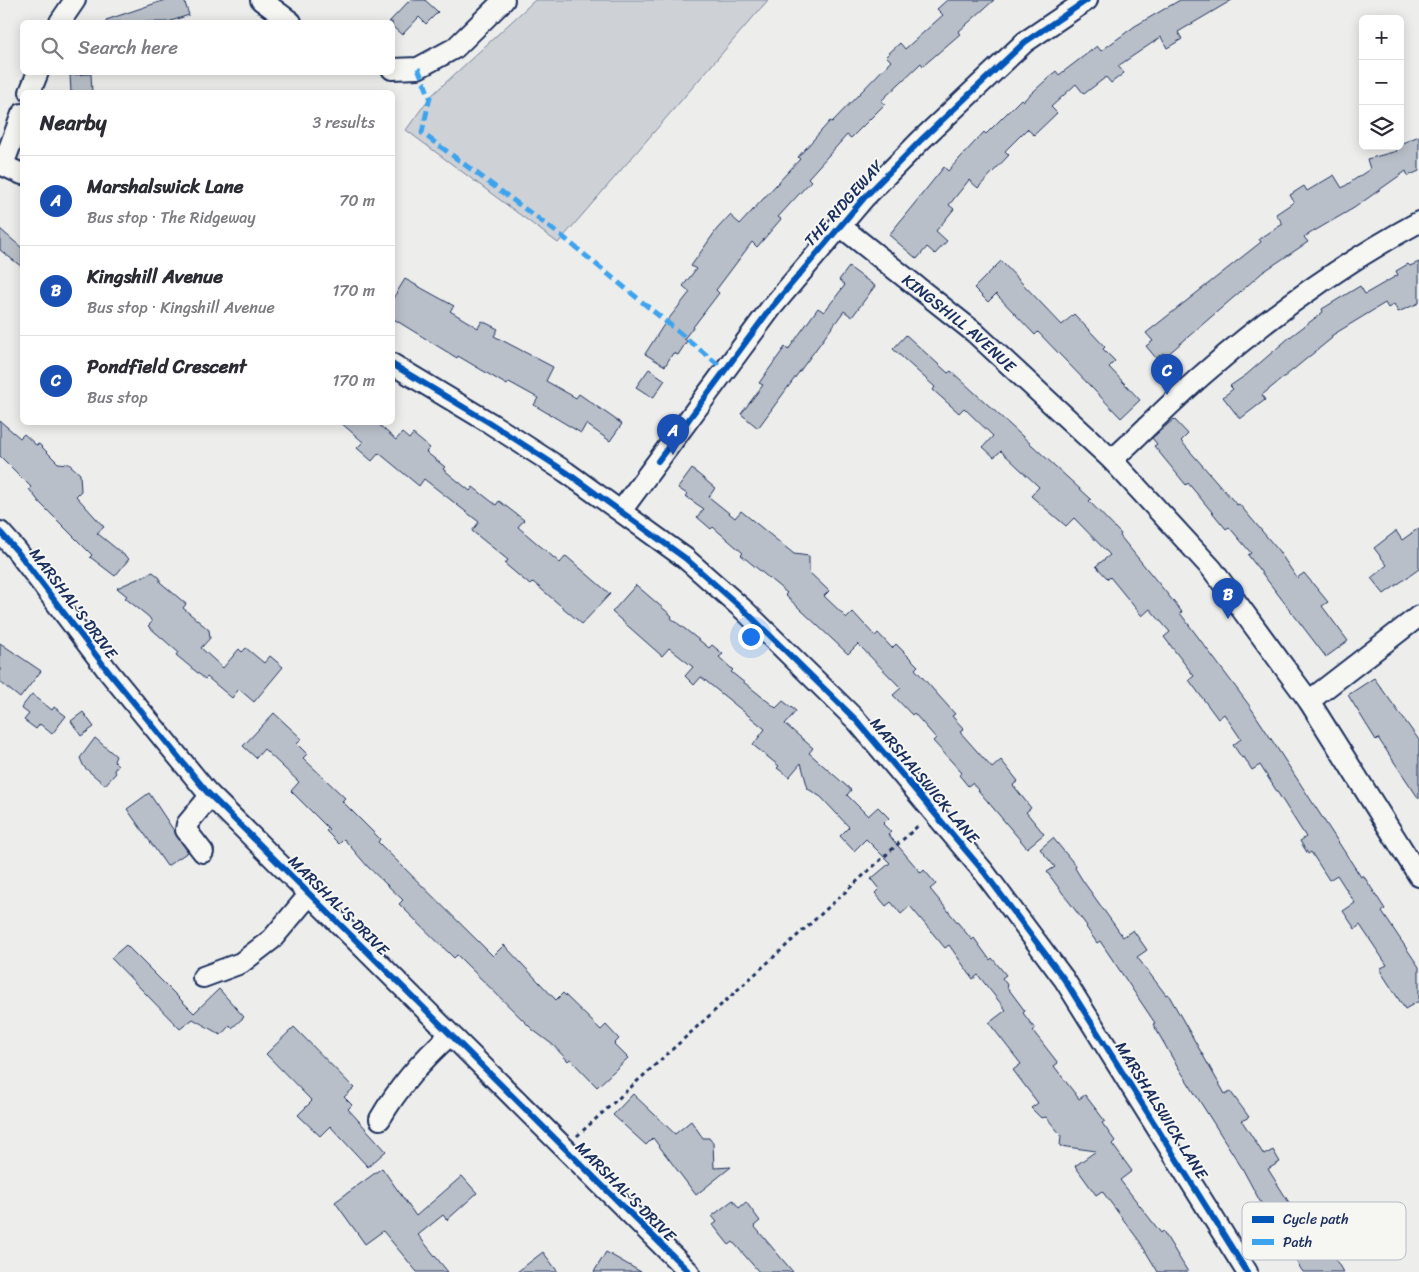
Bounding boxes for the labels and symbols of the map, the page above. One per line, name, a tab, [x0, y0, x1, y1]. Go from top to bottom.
street label: THE RIDGEWAY	[796, 153, 891, 253]
street label: KINGSHILL AVENUE	[896, 266, 1024, 380]
pin: C	[1151, 354, 1183, 395]
pin: A	[657, 414, 689, 455]
street label: MARSHAL'S DRIVE	[22, 541, 126, 666]
pin: B	[1212, 578, 1244, 619]
your location	[738, 624, 764, 650]
street label: MARSHALSWICK LANE	[863, 710, 987, 851]
street label: MARSHAL'S DRIVE	[281, 848, 397, 964]
street label: MARSHALSWICK LANE	[1107, 1035, 1216, 1186]
street label: MARSHAL'S DRIVE	[568, 1134, 684, 1250]
legend	[1242, 1202, 1406, 1260]
text: Cycle path	[1283, 1207, 1349, 1232]
text: Path	[1283, 1230, 1312, 1255]

